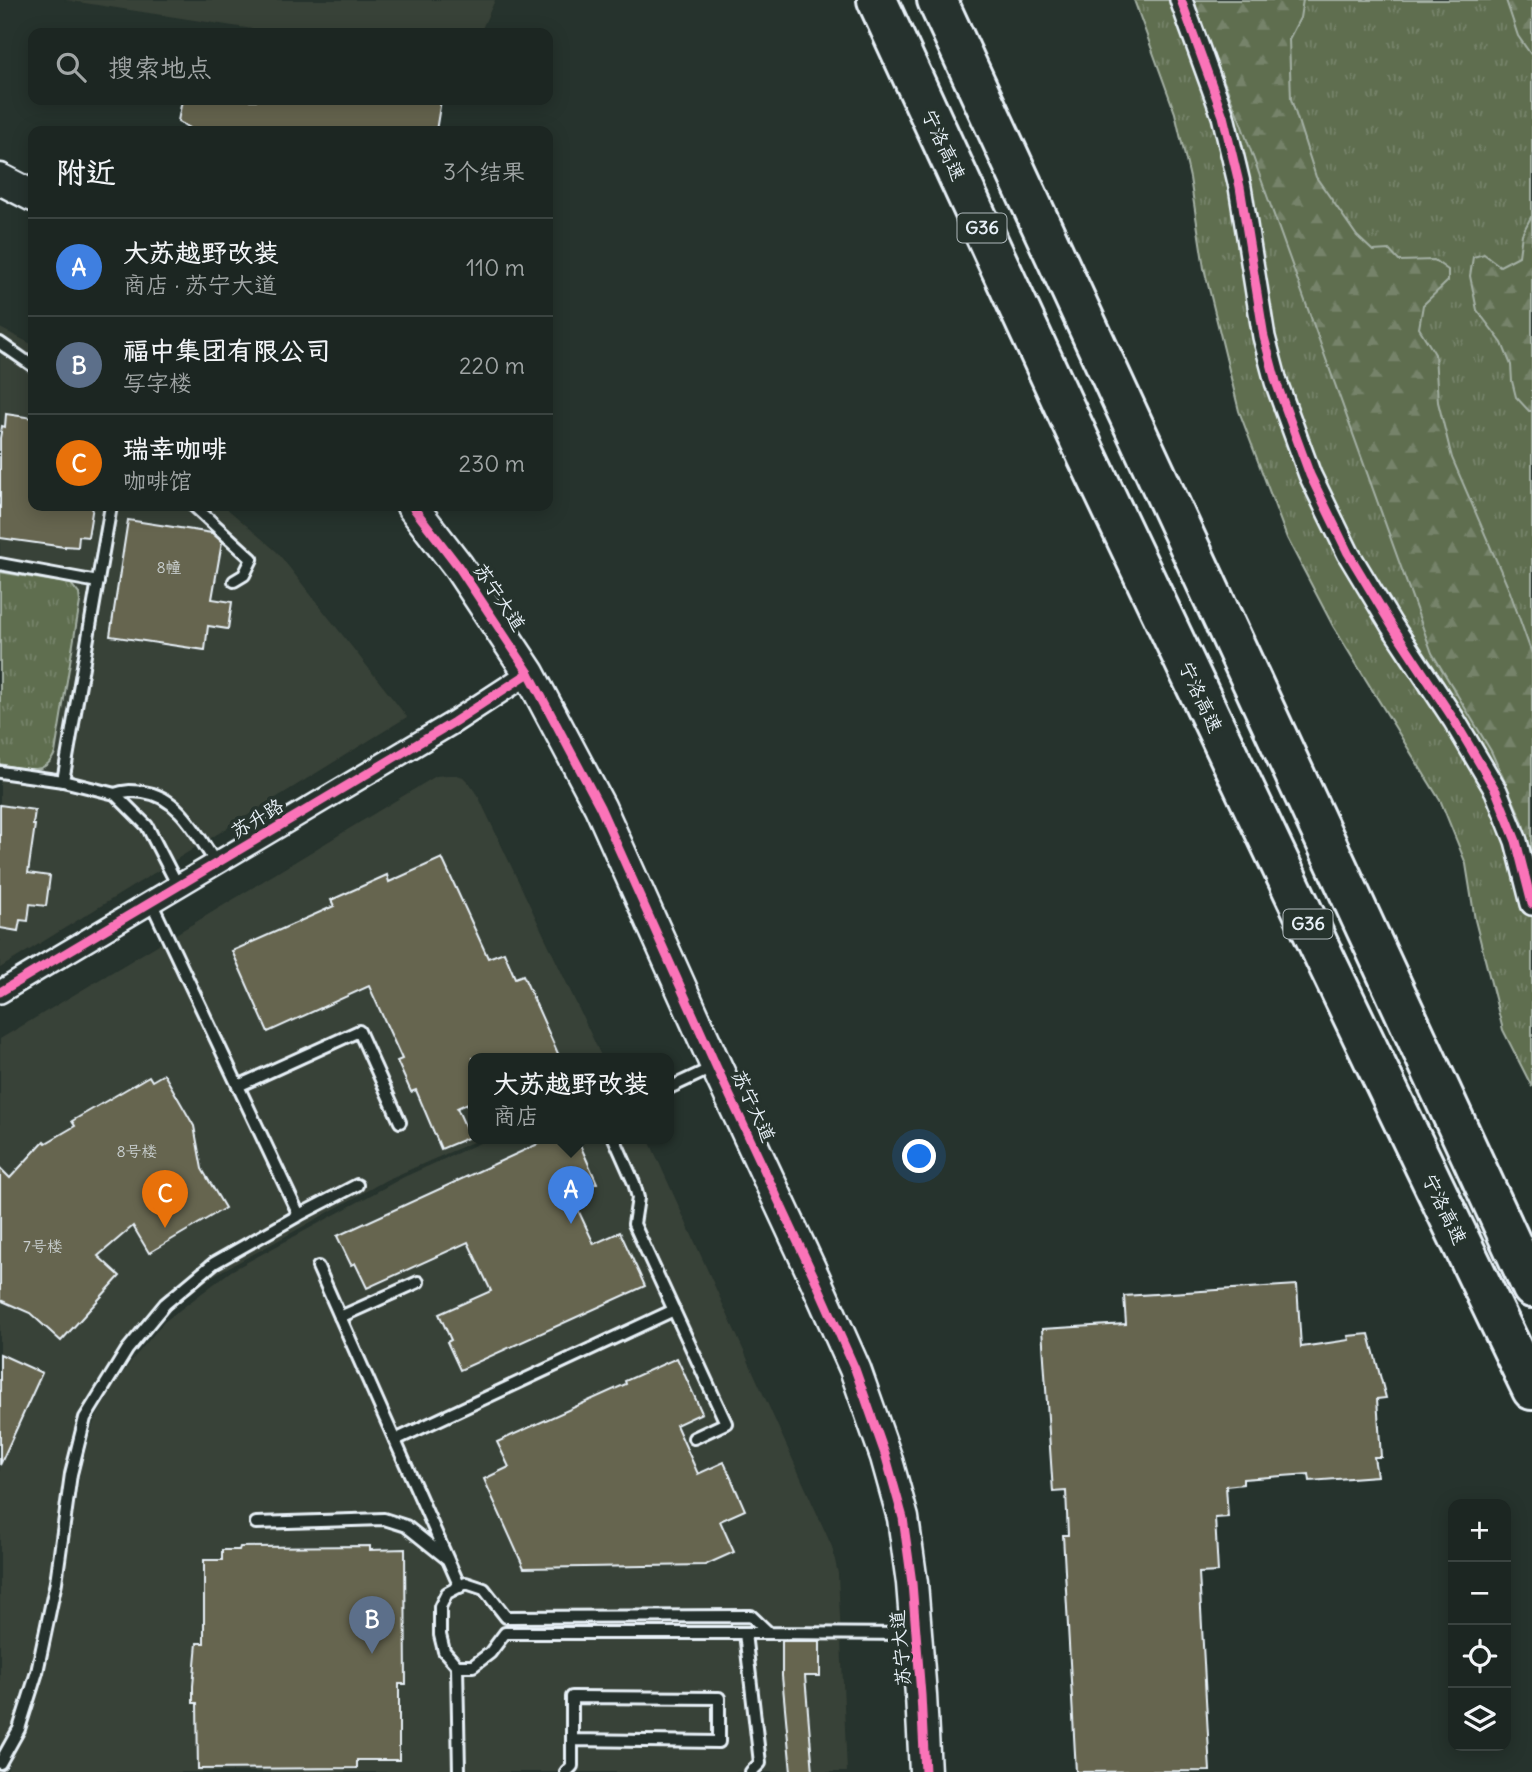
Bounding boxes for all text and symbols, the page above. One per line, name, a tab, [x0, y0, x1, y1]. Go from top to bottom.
search box	[28, 28, 553, 105]
icon: search	[52, 48, 90, 86]
text: 搜索地点	[108, 51, 212, 84]
street label: 宁洛高速	[917, 105, 971, 185]
text: 附近	[56, 153, 116, 191]
text: 3个结果	[443, 157, 525, 186]
road number: G36	[958, 213, 1006, 242]
text: 大苏越野改装	[123, 236, 279, 269]
text: A	[72, 253, 86, 282]
text: 110 m	[466, 253, 525, 282]
text: 商店 · 苏宁大道	[123, 270, 277, 299]
text: 福中集团有限公司	[123, 334, 331, 367]
text: B	[71, 351, 87, 380]
text: 220 m	[459, 351, 525, 380]
text: 写字楼	[123, 368, 192, 397]
text: 瑞幸咖啡	[123, 432, 227, 465]
text: C	[71, 449, 87, 478]
text: 230 m	[459, 449, 525, 478]
text: 咖啡馆	[123, 466, 192, 495]
house number: 8幢	[156, 557, 182, 577]
street label: 苏宁大道	[469, 559, 531, 635]
street label: 宁洛高速	[1174, 657, 1228, 737]
street label: 苏升路	[226, 793, 288, 843]
road number: G36	[1284, 909, 1332, 939]
popup	[468, 1053, 674, 1144]
street label: 苏宁大道	[727, 1066, 781, 1146]
text: 大苏越野改装	[493, 1067, 649, 1100]
text: 商店	[493, 1101, 539, 1130]
your location	[902, 1139, 936, 1173]
house number: 8号楼	[116, 1141, 158, 1161]
pin: A	[548, 1166, 594, 1224]
pin: C	[142, 1170, 188, 1228]
street label: 宁洛高速	[1418, 1170, 1472, 1248]
house number: 7号楼	[23, 1236, 63, 1256]
map controls	[1448, 1499, 1511, 1751]
button: +	[1448, 1499, 1511, 1562]
button: −	[1448, 1562, 1511, 1625]
pin: B	[349, 1596, 395, 1654]
street label: 苏宁大道	[885, 1609, 915, 1687]
button: locate	[1448, 1625, 1511, 1688]
button: layers	[1448, 1688, 1511, 1751]

